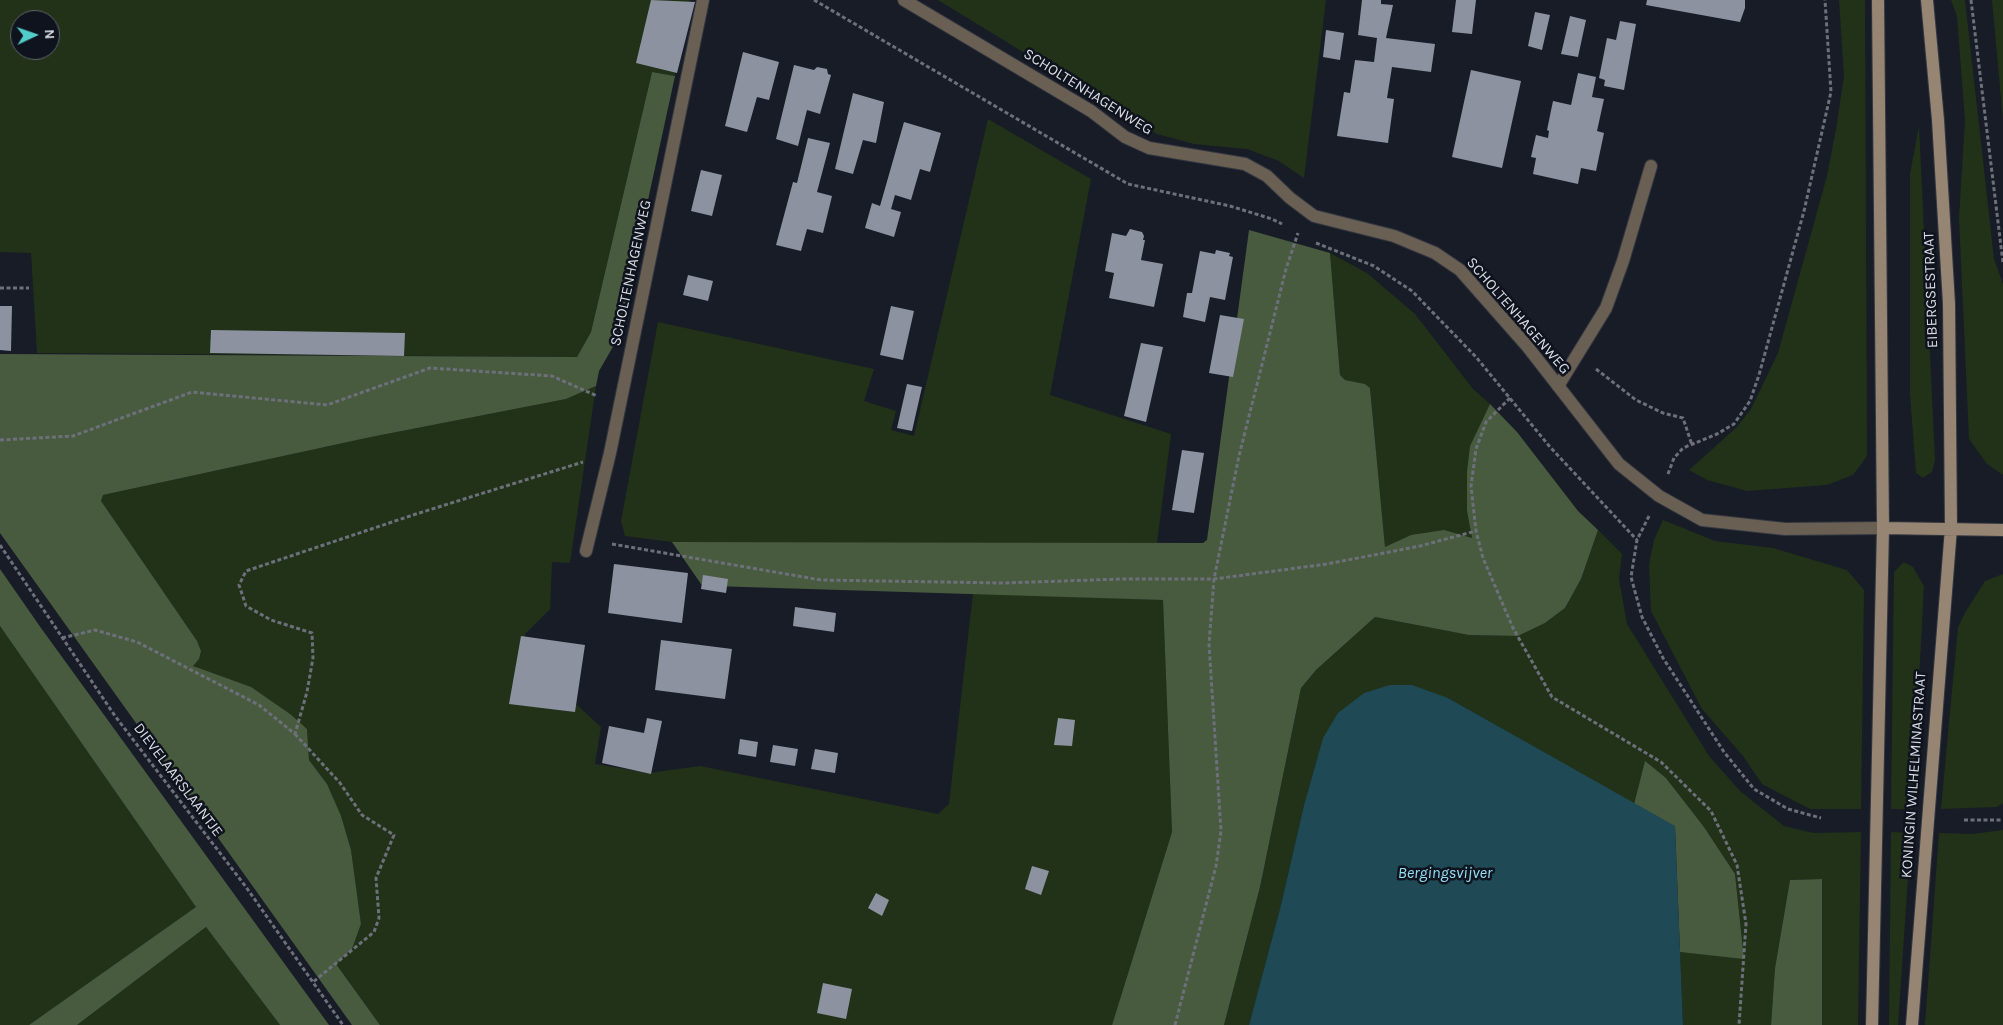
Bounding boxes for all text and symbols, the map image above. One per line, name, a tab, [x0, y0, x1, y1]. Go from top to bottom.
north arrow	[10, 10, 60, 60]
text: N	[41, 29, 58, 40]
street label: SCHOLTENHAGENWEG	[1020, 45, 1156, 139]
street label: SCHOLTENHAGENWEG	[607, 198, 655, 348]
street label: EIBERGSESTRAAT	[1920, 231, 1942, 349]
street label: SCHOLTENHAGENWEG	[1462, 254, 1574, 378]
street label: KONINGIN WILHELMINASTRAAT	[1898, 671, 1930, 879]
street label: DIEVELAARSLAANTJE	[129, 720, 227, 840]
water label: Bergingsvijver	[1398, 863, 1492, 883]

